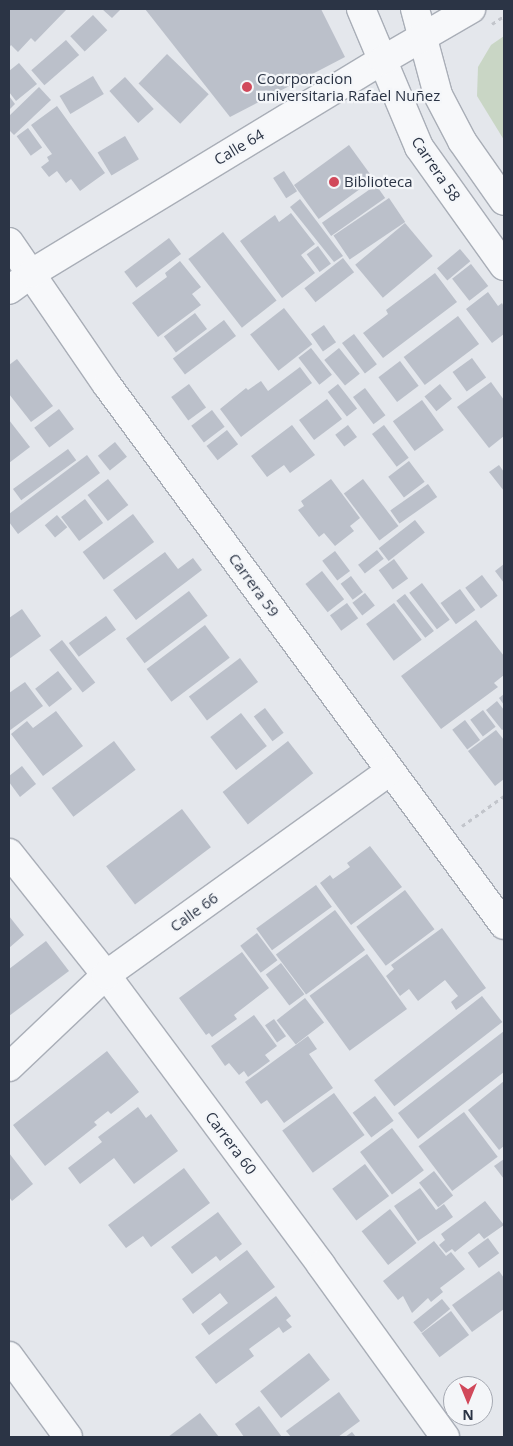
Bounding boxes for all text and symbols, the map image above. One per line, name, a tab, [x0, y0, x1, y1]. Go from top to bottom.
place label: Coorporacion universitaria Rafael Nuñez	[257, 69, 440, 104]
marker: Coorporacion universitaria Rafael Nuñez	[241, 81, 253, 93]
street label: Calle 64	[211, 125, 267, 169]
street label: Carrera 58	[408, 133, 464, 205]
place label: Biblioteca	[344, 173, 413, 191]
marker: Biblioteca	[328, 176, 340, 188]
street label: Carrera 59	[225, 550, 283, 620]
street label: Calle 66	[167, 889, 221, 935]
street label: Carrera 60	[202, 1108, 260, 1178]
north arrow	[443, 1376, 493, 1426]
text: N	[462, 1406, 474, 1425]

